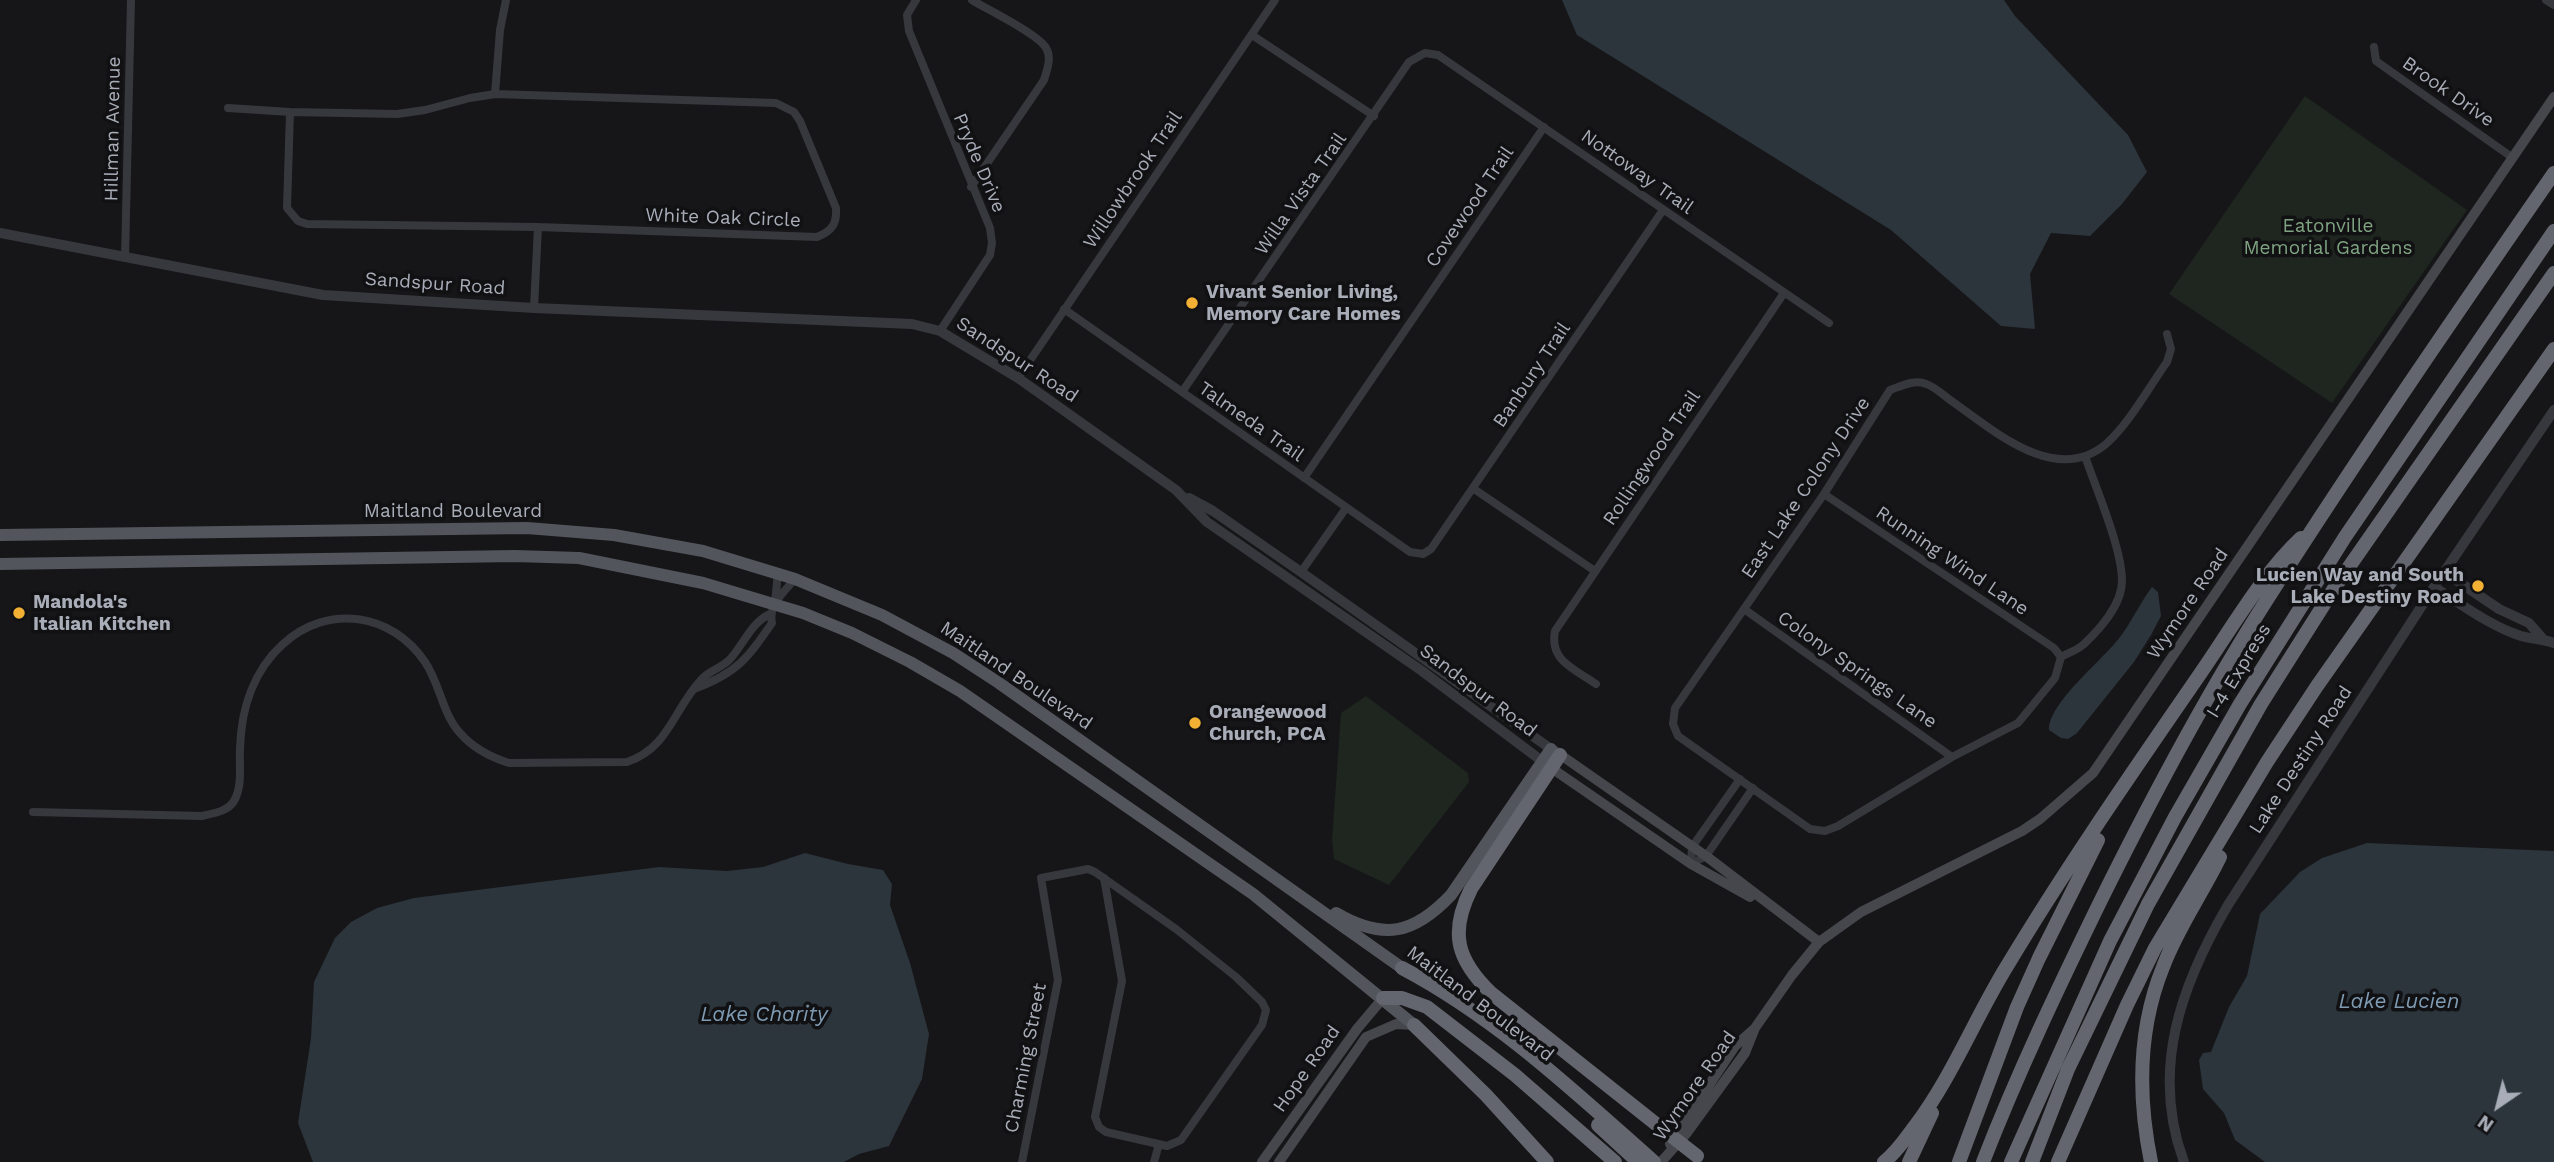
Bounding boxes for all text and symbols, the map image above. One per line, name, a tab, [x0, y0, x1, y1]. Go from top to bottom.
street label: Brook Drive	[2398, 52, 2498, 132]
street label: Hillman Avenue	[100, 56, 126, 202]
street label: Willowbrook Trail	[1079, 107, 1187, 253]
street label: Pryde Drive	[948, 110, 1010, 216]
street label: Nottoway Trail	[1576, 125, 1698, 219]
street label: Willa Vista Trail	[1250, 128, 1352, 260]
street label: Covewood Trail	[1421, 142, 1519, 272]
street label: White Oak Circle	[645, 204, 801, 232]
park label: Eatonville Memorial Gardens	[2243, 215, 2413, 259]
street label: Sandspur Road	[364, 268, 506, 300]
place label: Vivant Senior Living, Memory Care Homes	[1206, 281, 1401, 325]
marker: Vivant Senior Living, Memory Care Homes	[1184, 295, 1200, 311]
street label: Sandspur Road	[952, 312, 1082, 408]
street label: Banbury Trail	[1488, 318, 1576, 432]
street label: Talmeda Trail	[1194, 377, 1308, 467]
street label: Rollingwood Trail	[1598, 386, 1706, 530]
street label: East Lake Colony Drive	[1737, 393, 1875, 583]
street label: Maitland Boulevard	[364, 500, 542, 522]
street label: Running Wind Lane	[1871, 501, 2033, 621]
street label: Wymore Road	[2143, 544, 2233, 664]
place label: Lucien Way and South Lake Destiny Road	[2256, 564, 2464, 608]
marker: Lucien Way and South Lake Destiny Road	[2470, 578, 2486, 594]
place label: Mandola's Italian Kitchen	[33, 591, 171, 635]
marker: Mandola's Italian Kitchen	[11, 605, 27, 621]
street label: Colony Springs Lane	[1773, 606, 1941, 734]
street label: Maitland Boulevard	[936, 617, 1096, 735]
street label: I-4 Express	[2202, 620, 2276, 722]
street label: Sandspur Road	[1415, 640, 1541, 742]
street label: Lake Destiny Road	[2245, 682, 2357, 838]
place label: Orangewood Church, PCA	[1209, 701, 1327, 745]
marker: Orangewood Church, PCA	[1187, 715, 1203, 731]
street label: Maitland Boulevard	[1402, 941, 1558, 1067]
street label: Charming Street	[1000, 981, 1052, 1135]
water label: Lake Lucien	[2339, 989, 2459, 1015]
water label: Lake Charity	[700, 1002, 828, 1028]
street label: Hope Road	[1269, 1021, 1345, 1117]
street label: Wymore Road	[1649, 1027, 1741, 1145]
north arrow	[2463, 1071, 2533, 1141]
text: N	[2473, 1110, 2498, 1137]

